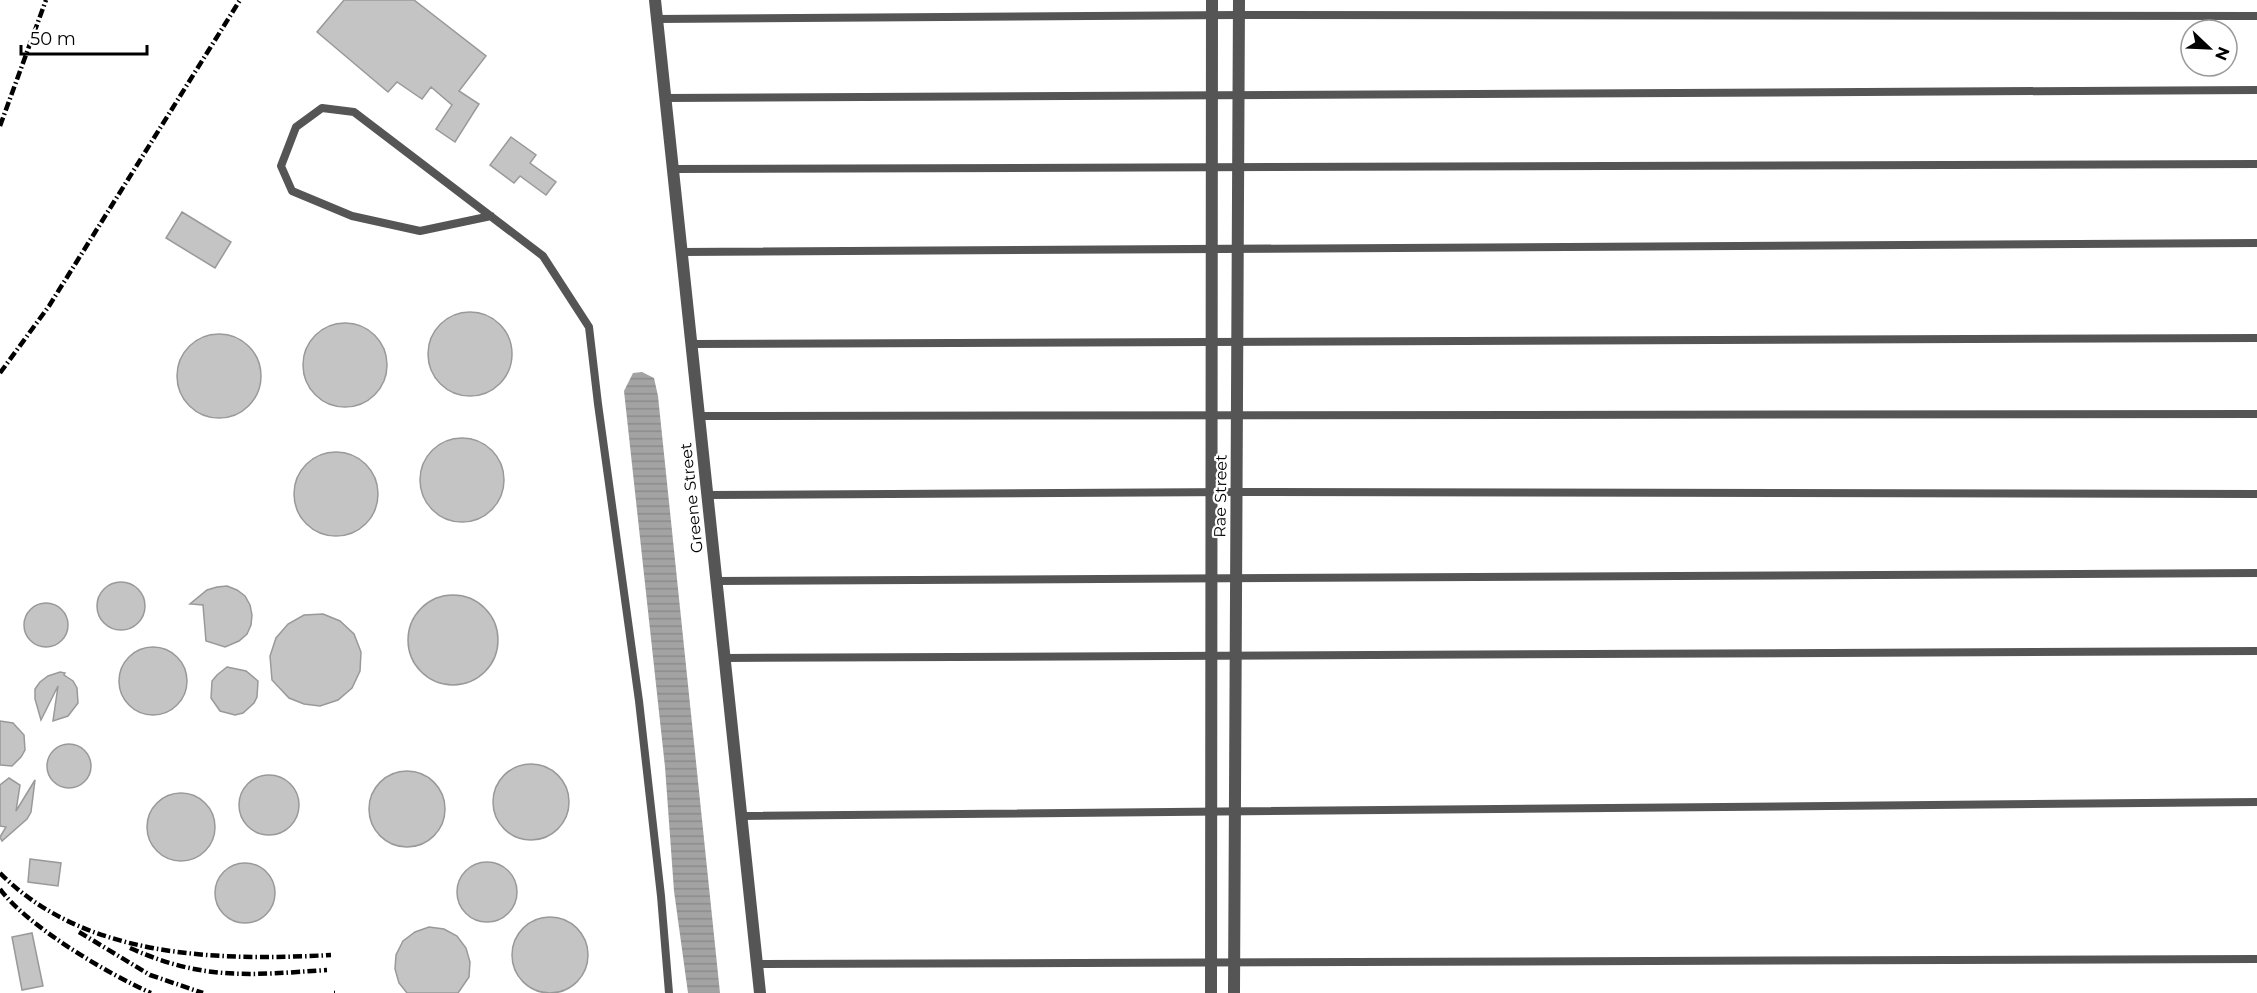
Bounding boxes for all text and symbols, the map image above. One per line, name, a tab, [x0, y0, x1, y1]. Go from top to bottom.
scale bar	[21, 18, 147, 56]
north arrow	[2179, 18, 2239, 78]
text: 50 m	[30, 28, 76, 50]
text: N	[2211, 44, 2234, 63]
street label: Greene Street	[676, 441, 707, 554]
street label: Rae Street	[1210, 454, 1231, 538]

